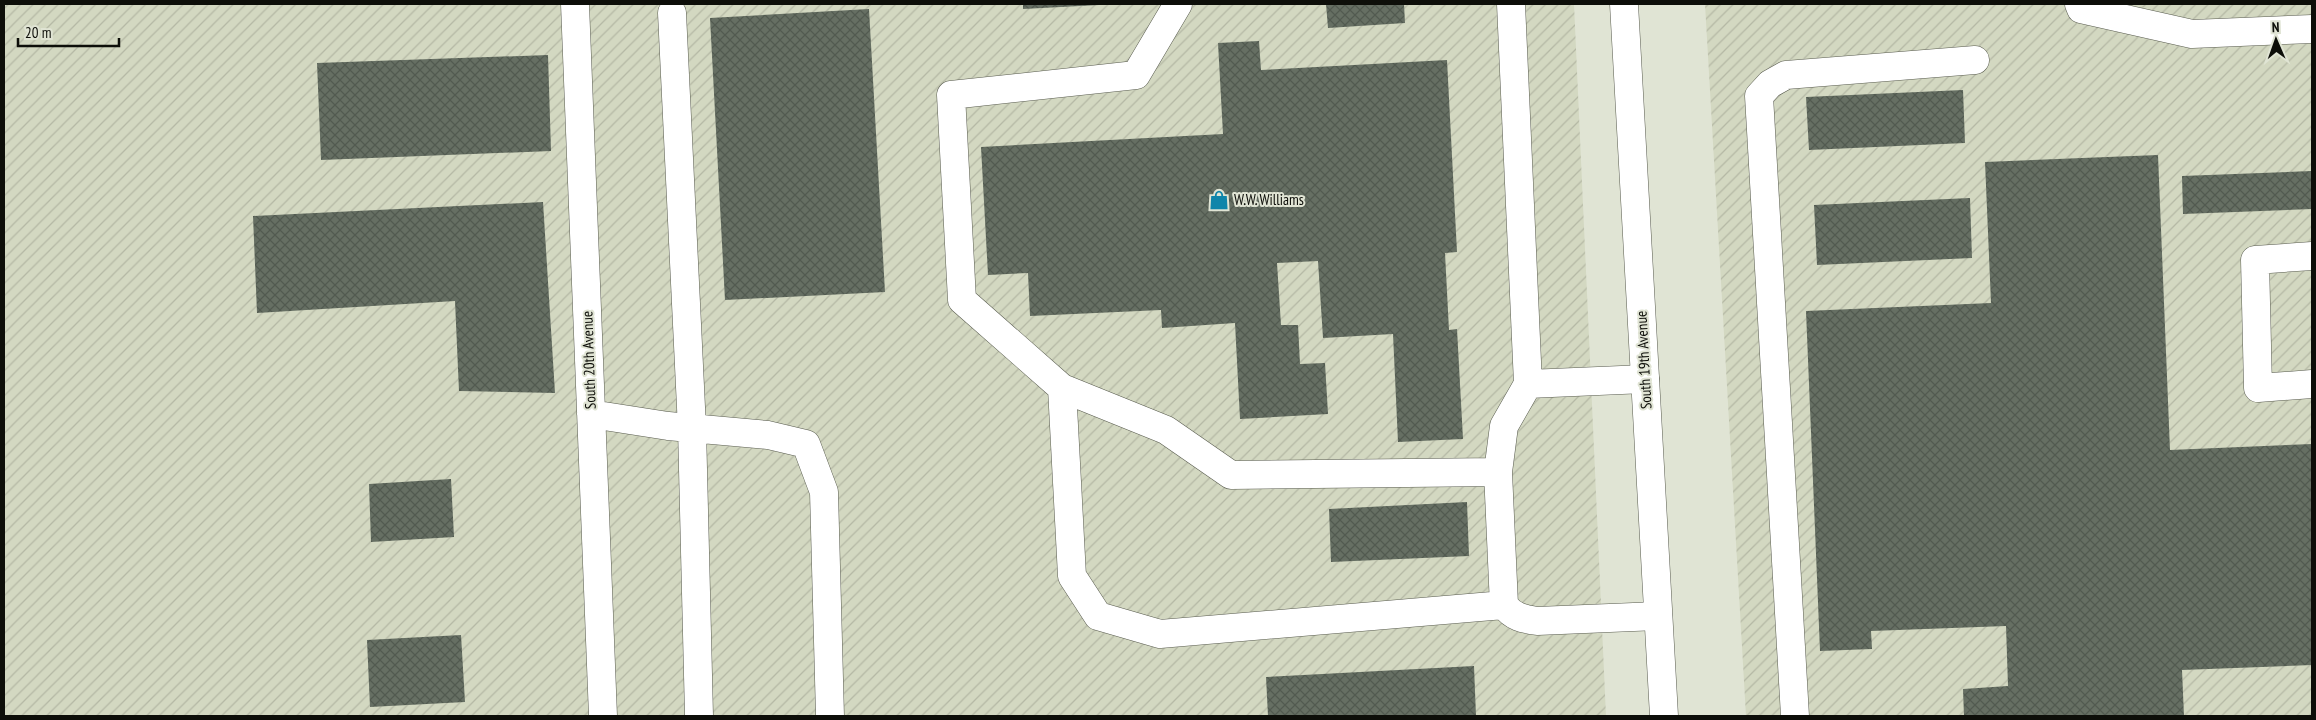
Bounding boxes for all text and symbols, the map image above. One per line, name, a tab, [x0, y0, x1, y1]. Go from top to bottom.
scale bar	[18, 15, 119, 47]
north arrow	[2251, 15, 2301, 65]
text: N	[2271, 18, 2280, 36]
text: 20 m	[25, 23, 51, 42]
shop icon: W.W. Williams	[1208, 189, 1230, 211]
place label: W.W. Williams	[1234, 190, 1304, 209]
street label: South 19th Avenue	[1631, 310, 1656, 410]
street label: South 20th Avenue	[577, 311, 600, 409]

